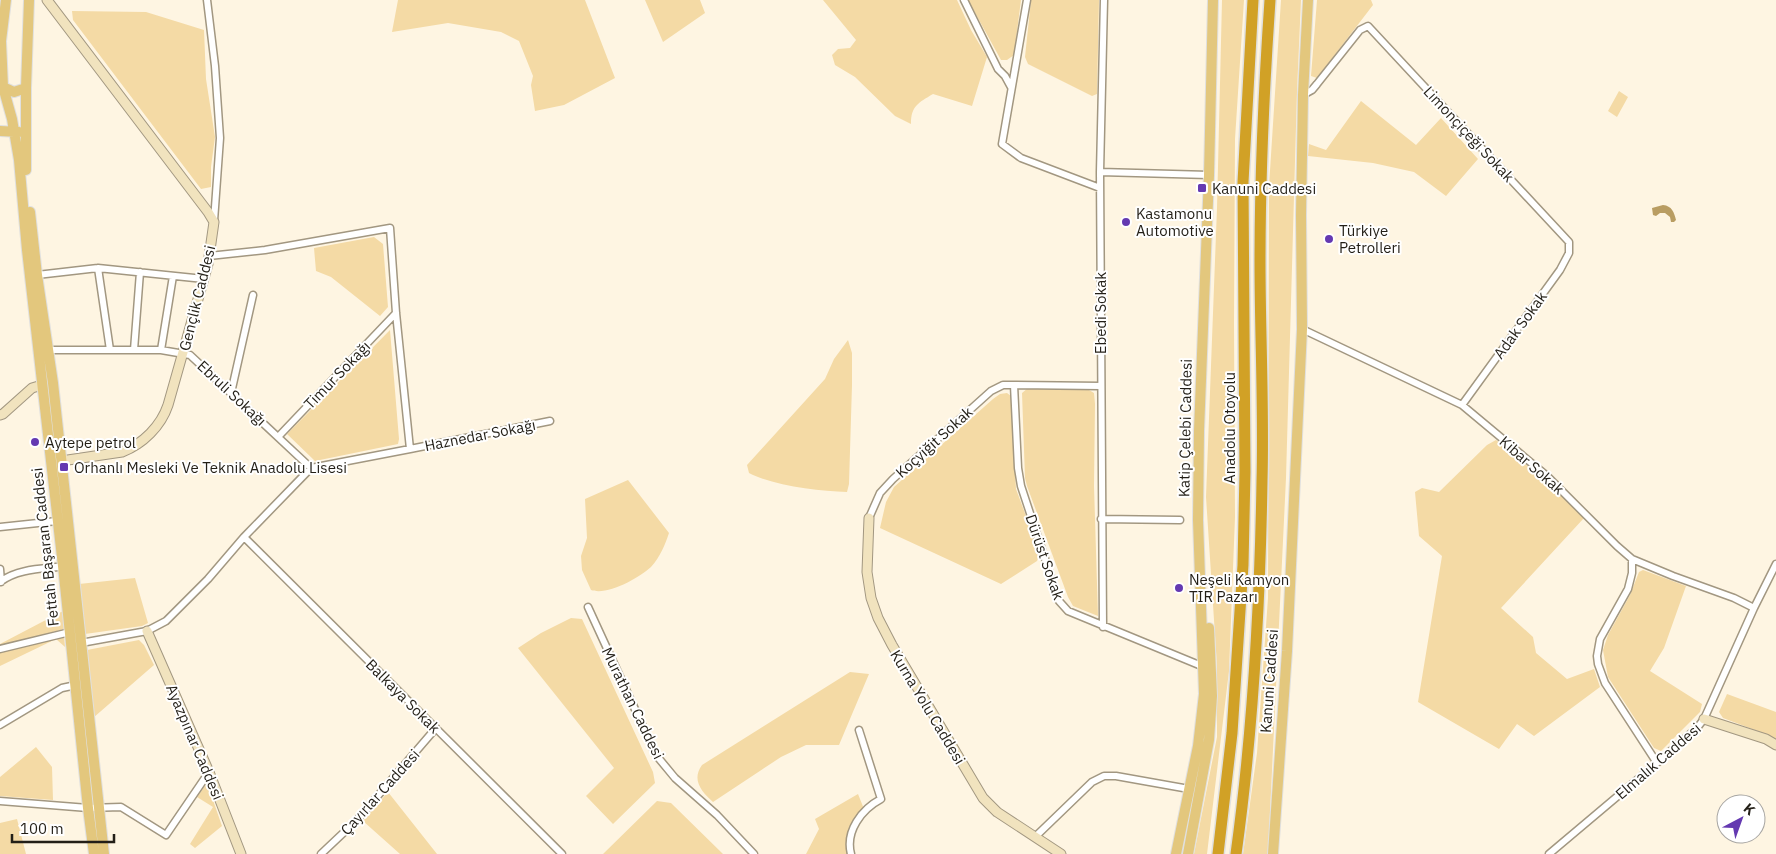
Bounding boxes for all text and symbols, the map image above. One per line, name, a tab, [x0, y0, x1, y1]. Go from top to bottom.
street label: Limonçiçeği Sokak	[1420, 82, 1518, 186]
place label: Kanuni Caddesi	[1212, 179, 1316, 198]
marker: Kanuni Caddesi	[1196, 182, 1208, 194]
place label: Kastamonu Automotive	[1136, 204, 1214, 240]
marker: Kastamonu Automotive	[1120, 216, 1132, 228]
place label: Türkiye Petrolleri	[1339, 221, 1401, 257]
marker: Türkiye Petrolleri	[1323, 233, 1335, 245]
street label: Gençlik Caddesi	[175, 243, 219, 353]
street label: Ebedi Sokak	[1091, 272, 1110, 354]
street label: Adak Sokak	[1489, 288, 1551, 362]
street label: Timur Sokağı	[300, 337, 374, 413]
street label: Ebruli Sokağı	[194, 356, 270, 430]
street label: Katip Çelebi Caddesi	[1174, 359, 1196, 497]
street label: Anadolu Otoyolu	[1220, 372, 1239, 484]
street label: Koçyiğit Sokak	[891, 402, 977, 482]
street label: Haznedar Sokağı	[423, 415, 537, 455]
street label: Kibar Sokak	[1496, 432, 1568, 498]
place label: Aytepe petrol	[45, 433, 136, 452]
marker: Aytepe petrol	[29, 436, 41, 448]
place label: Orhanlı Mesleki Ve Teknik Anadolu Lisesi	[74, 458, 347, 477]
marker: Orhanlı Mesleki Ve Teknik Anadolu Lisesi	[58, 461, 70, 473]
street label: Fettah Başaran Caddesi	[27, 467, 63, 627]
street label: Dürüst Sokak	[1021, 512, 1069, 602]
place label: Neşeli Kamyon TIR Pazarı	[1189, 570, 1289, 606]
marker: Neşeli Kamyon TIR Pazarı	[1173, 582, 1185, 594]
street label: Kanuni Caddesi	[1256, 628, 1282, 734]
street label: Murathan Caddesi	[598, 644, 668, 762]
street label: Kurna Yolu Caddesi	[886, 646, 970, 768]
street label: Balkaya Sokak	[362, 655, 444, 737]
street label: Ayazpınar Caddesi	[162, 681, 228, 803]
street label: Elmalık Caddesi	[1611, 719, 1705, 803]
street label: Çayırlar Caddesi	[336, 745, 424, 839]
north arrow	[1716, 794, 1766, 844]
text: K	[1740, 799, 1759, 819]
scale bar	[12, 812, 115, 844]
text: 100 m	[20, 819, 64, 838]

